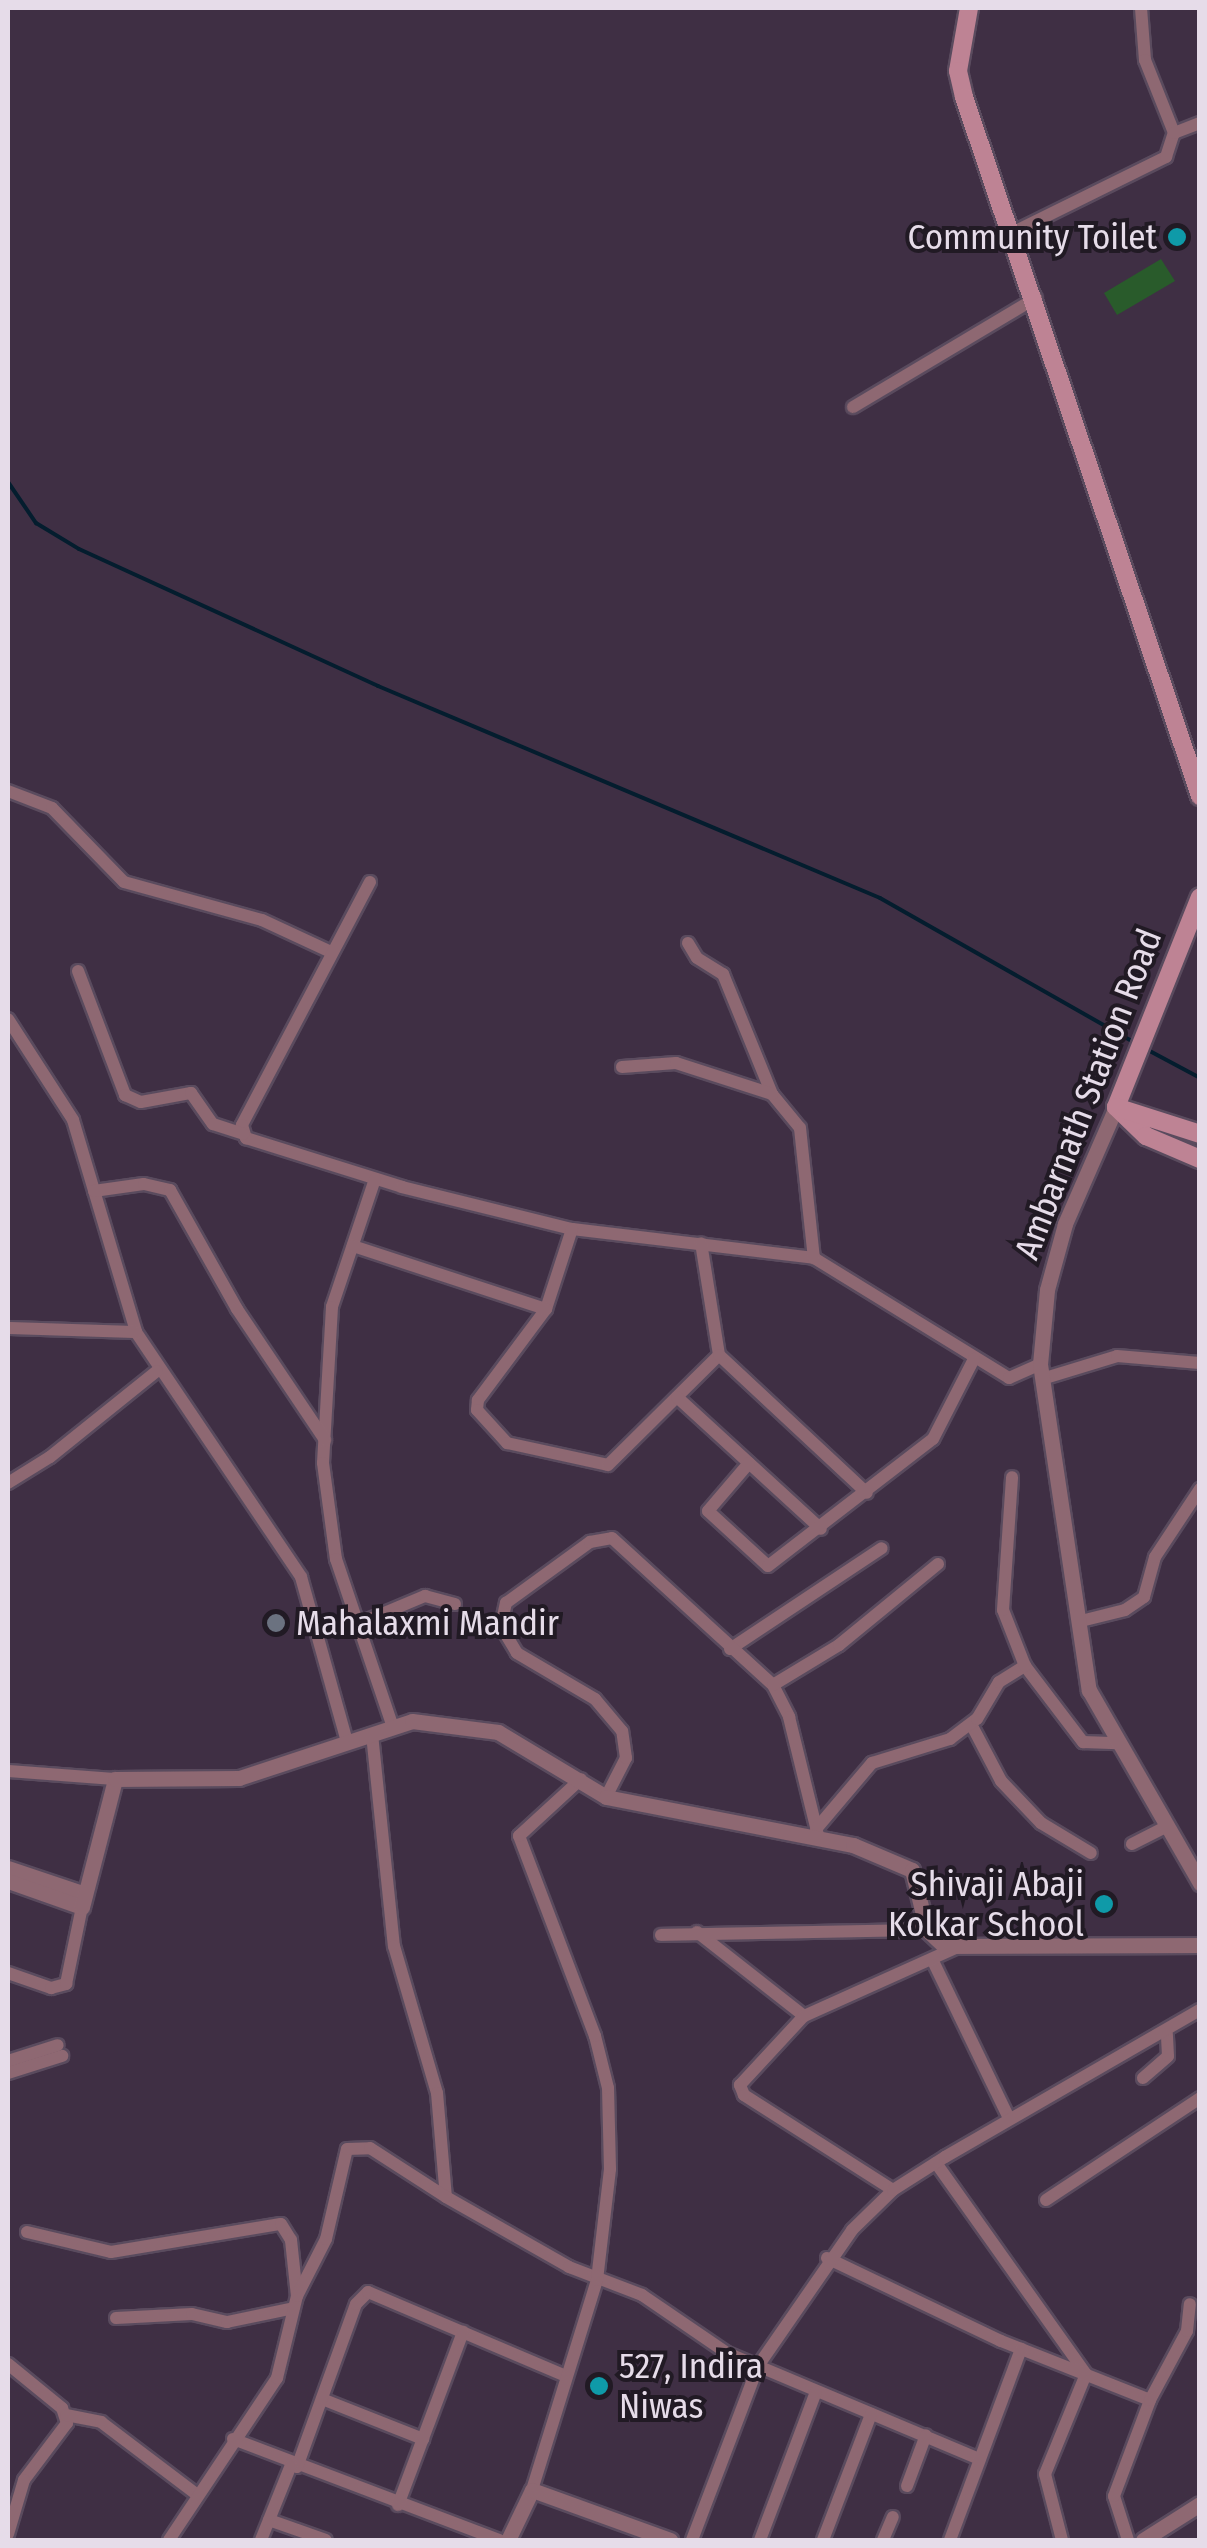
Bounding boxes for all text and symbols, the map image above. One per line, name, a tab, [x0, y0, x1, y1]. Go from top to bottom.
place label: Community Toilet	[908, 216, 1157, 258]
marker: Community Toilet	[1166, 226, 1188, 248]
street label: Ambarnath Station Road	[1006, 923, 1170, 1265]
place label: Mahalaxmi Mandir	[296, 1602, 559, 1644]
marker: Mahalaxmi Mandir	[265, 1612, 287, 1634]
place label: Shivaji Abaji Kolkar School	[888, 1863, 1084, 1945]
marker: Shivaji Abaji Kolkar School	[1093, 1893, 1115, 1915]
place label: 527, Indira Niwas	[619, 2345, 763, 2427]
marker: 527, Indira Niwas	[588, 2375, 610, 2397]

